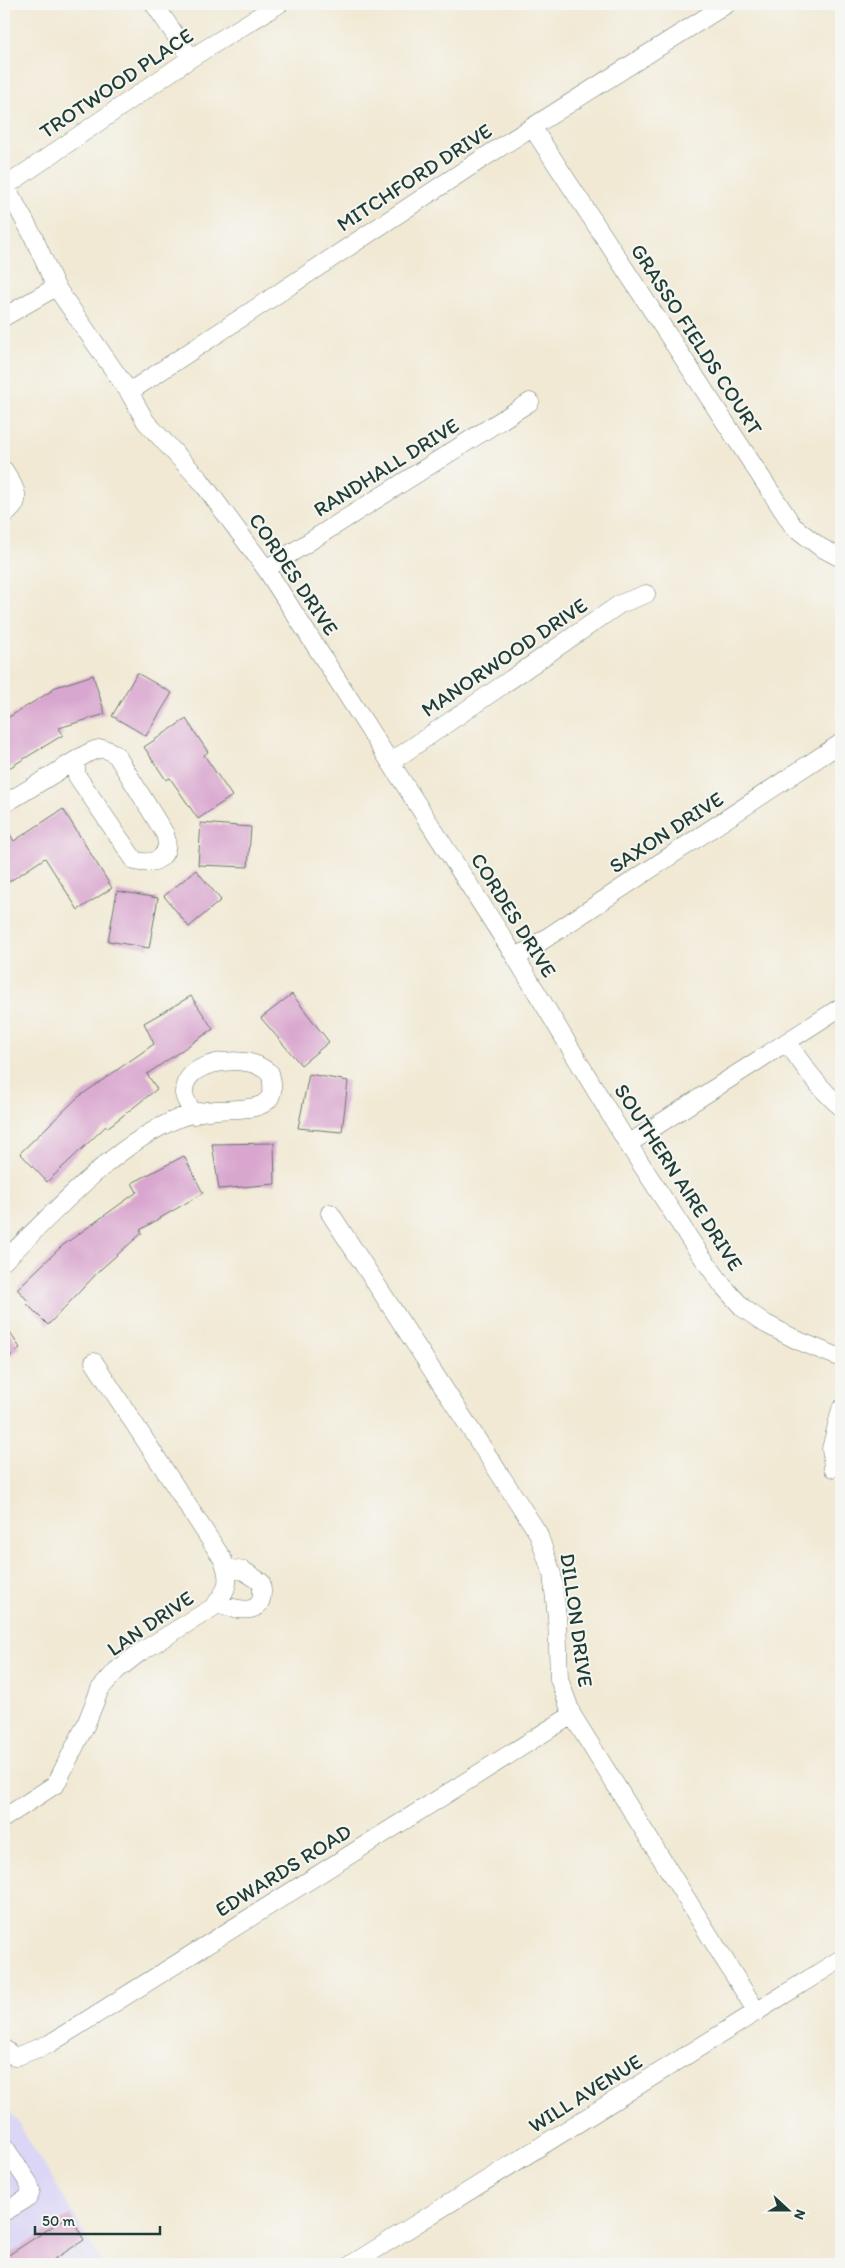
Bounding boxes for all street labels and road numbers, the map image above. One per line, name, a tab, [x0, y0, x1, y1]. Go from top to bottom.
street label: TROTWOOD PLACE	[35, 22, 198, 144]
street label: MITCHFORD DRIVE	[332, 118, 496, 236]
street label: GRASSO FIELDS COURT	[626, 239, 768, 439]
street label: RANDHALL DRIVE	[309, 412, 463, 522]
street label: CORDES DRIVE	[244, 508, 344, 640]
street label: MANORWOOD DRIVE	[416, 592, 592, 722]
street label: SAXON DRIVE	[604, 786, 728, 878]
street label: CORDES DRIVE	[466, 848, 562, 982]
street label: SOUTHERN AIRE DRIVE	[609, 1079, 749, 1275]
street label: DILLON DRIVE	[555, 1551, 599, 1689]
street label: LAN DRIVE	[102, 1585, 198, 1661]
street label: EDWARDS ROAD	[210, 1818, 356, 1922]
street label: WILL AVENUE	[524, 2048, 647, 2138]

